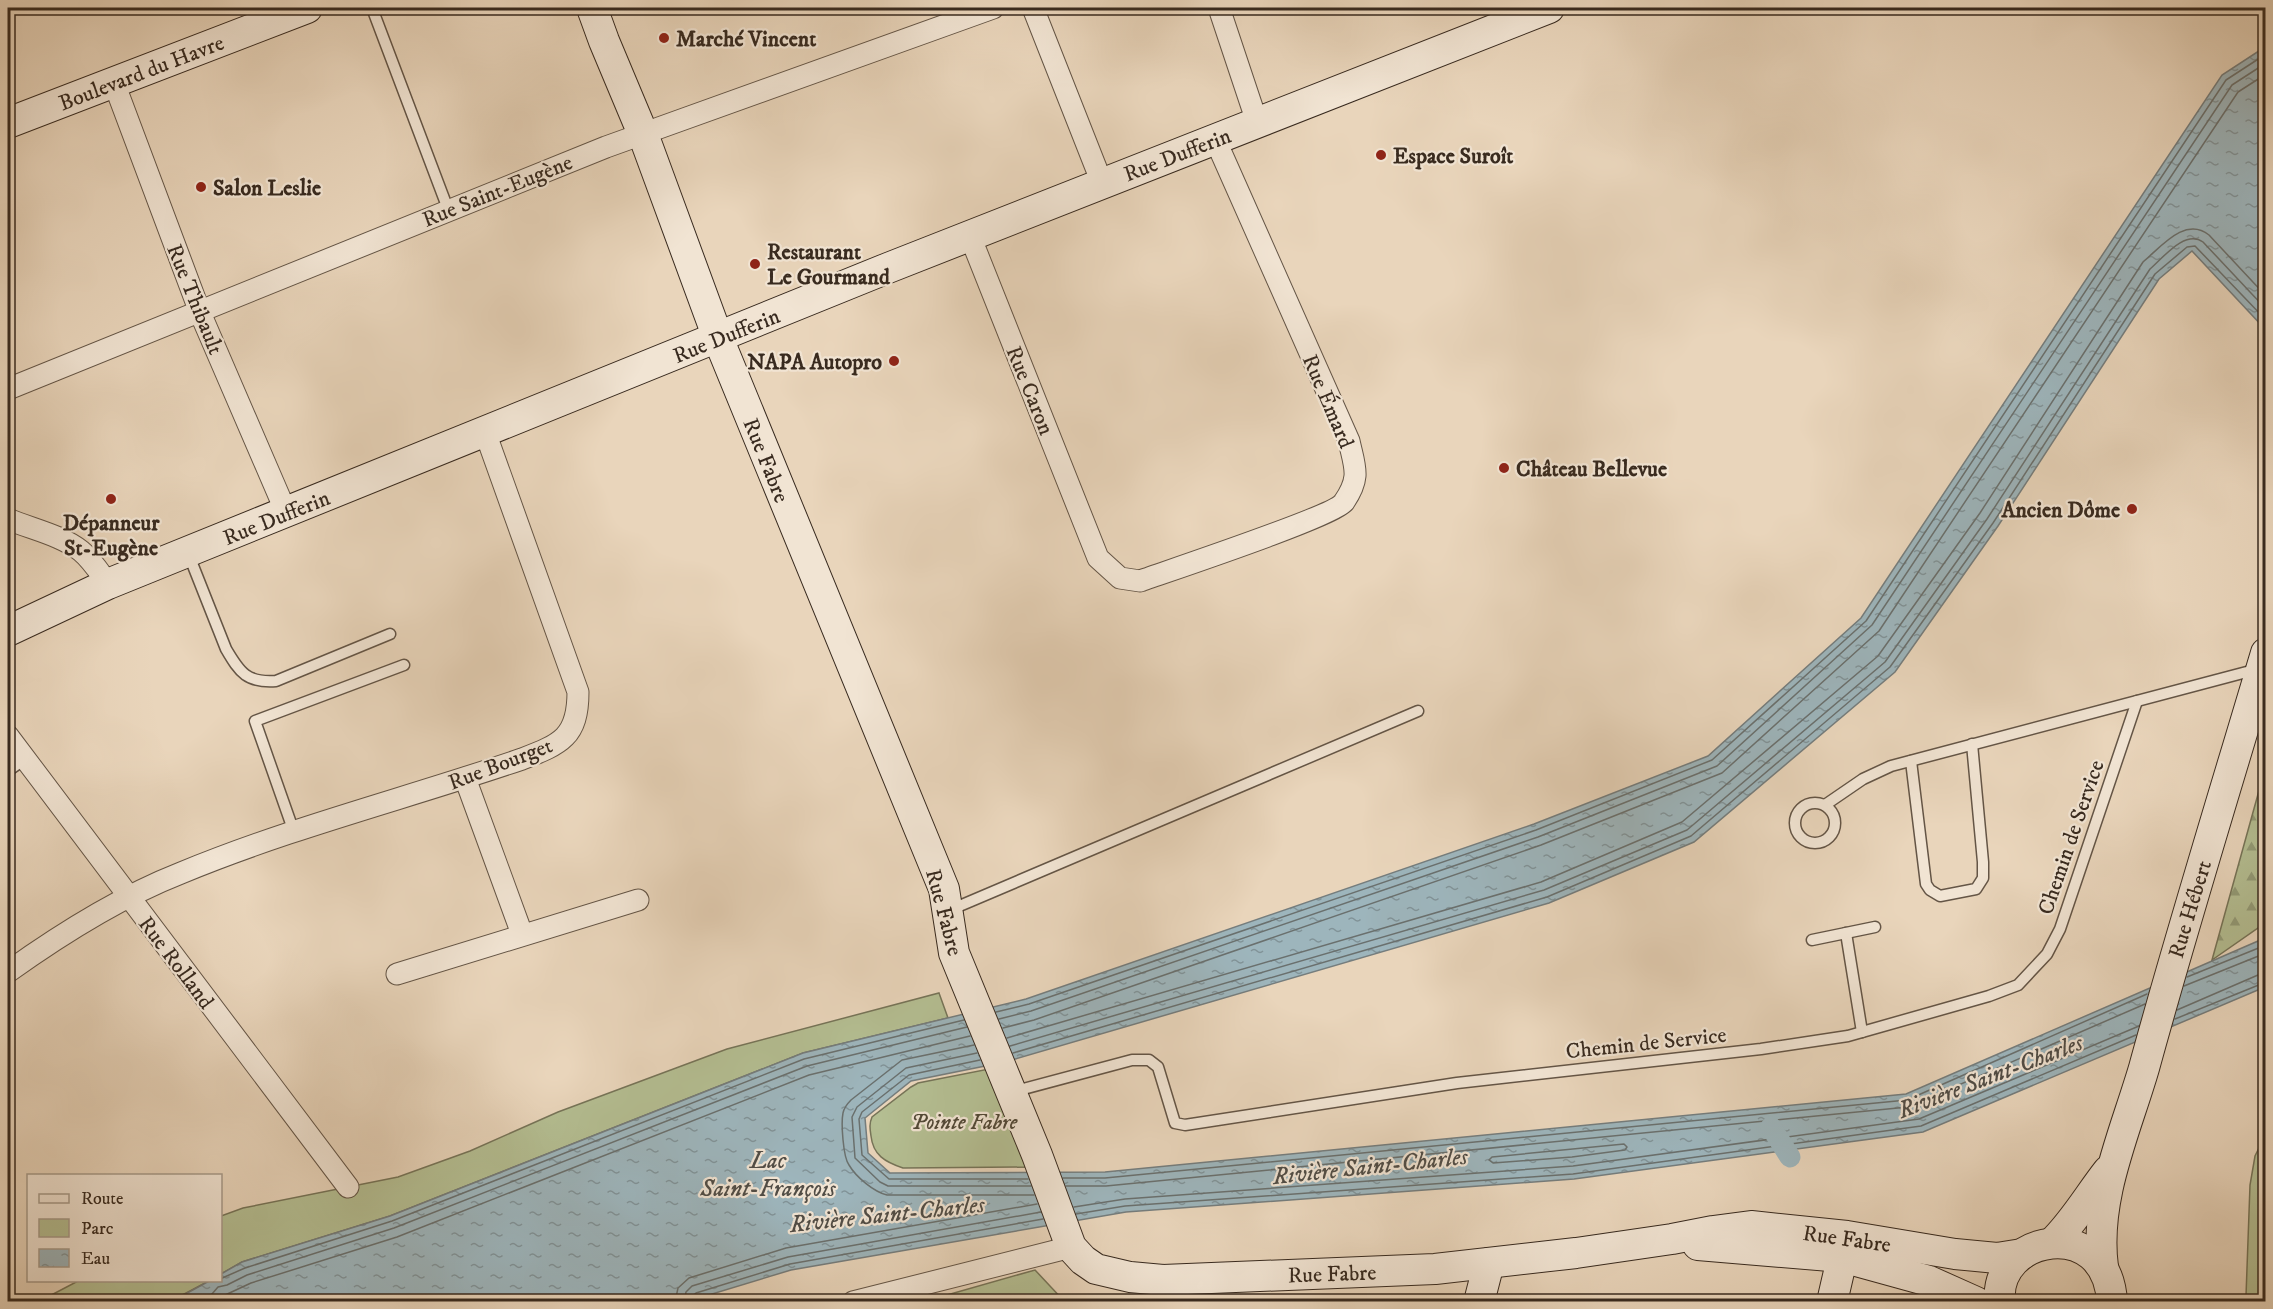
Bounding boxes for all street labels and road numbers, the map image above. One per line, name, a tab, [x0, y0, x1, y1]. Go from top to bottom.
street label: Boulevard du Havre	[55, 29, 228, 117]
street label: Rue Dufferin	[1120, 122, 1236, 188]
street label: Rue Saint-Eugène	[419, 149, 577, 234]
street label: Rue Thibault	[160, 240, 229, 359]
street label: Rue Dufferin	[669, 303, 784, 370]
street label: Rue Caron	[1000, 342, 1060, 439]
street label: Rue Émard	[1296, 350, 1360, 453]
street label: Rue Fabre	[736, 414, 795, 507]
street label: Rue Dufferin	[219, 485, 334, 552]
street label: Rue Bourget	[445, 732, 556, 797]
street label: Chemin de Service	[2032, 757, 2110, 918]
street label: Rue Hébert	[2163, 857, 2218, 962]
street label: Rue Fabre	[919, 866, 968, 959]
street label: Rue Rolland	[132, 911, 219, 1015]
street label: Chemin de Service	[1564, 1022, 1728, 1065]
street label: Rue Fabre	[1801, 1220, 1893, 1259]
street label: Rue Fabre	[1287, 1259, 1377, 1290]

